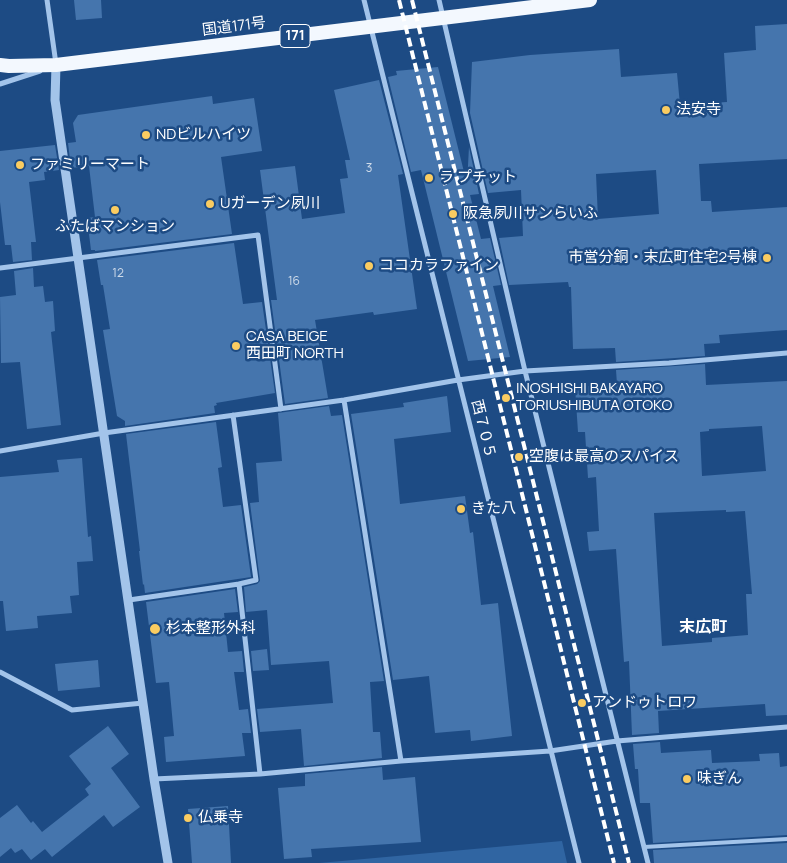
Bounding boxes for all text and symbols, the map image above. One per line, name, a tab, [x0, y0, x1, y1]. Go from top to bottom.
street label: 国道171号	[201, 14, 267, 40]
road number: 171	[280, 24, 310, 48]
place label: 法安寺	[676, 101, 721, 119]
marker: 法安寺	[660, 104, 672, 116]
place label: NDビルハイツ	[156, 126, 251, 144]
marker: NDビルハイツ	[140, 129, 152, 141]
place label: ファミリーマート	[30, 156, 150, 174]
marker: ファミリーマート	[14, 159, 26, 171]
house number: 3	[366, 162, 372, 176]
place label: ラ プチット	[439, 169, 517, 187]
marker: ラ プチット	[423, 172, 435, 184]
place label: Uガーデン夙川	[220, 195, 321, 213]
marker: Uガーデン夙川	[204, 198, 216, 210]
marker: ふたばマンション	[109, 204, 121, 216]
place label: 阪急夙川サンらいふ	[463, 205, 598, 223]
marker: 阪急夙川サンらいふ	[447, 208, 459, 220]
place label: ふたばマンション	[55, 218, 175, 236]
place label: 市営分銅・末広町住宅2号棟	[568, 249, 757, 267]
marker: 市営分銅・末広町住宅2号棟	[761, 252, 773, 264]
place label: ココカラファイン	[379, 257, 499, 275]
marker: ココカラファイン	[363, 260, 375, 272]
house number: 12	[112, 267, 124, 281]
house number: 16	[288, 275, 300, 289]
place label: CASA BEIGE 西田町 NORTH	[246, 328, 344, 363]
marker: CASA BEIGE 西田町 NORTH	[230, 340, 242, 352]
place label: INOSHISHI BAKAYARO TORIUSHIBUTA OTOKO	[516, 380, 672, 415]
marker: INOSHISHI BAKAYARO TORIUSHIBUTA OTOKO	[500, 392, 512, 404]
street label: 西７０５	[467, 398, 499, 460]
place label: 空腹は最高のスパイス	[529, 448, 679, 466]
marker: 空腹は最高のスパイス	[513, 451, 525, 463]
place label: きた八	[471, 500, 516, 518]
marker: きた八	[455, 503, 467, 515]
district label: 末広町	[679, 618, 727, 638]
place label: 杉本整形外科	[166, 620, 256, 638]
marker: 杉本整形外科	[148, 622, 162, 636]
place label: アンドゥトロワ	[592, 694, 697, 712]
marker: アンドゥトロワ	[576, 697, 588, 709]
place label: 味ぎん	[697, 770, 742, 788]
marker: 味ぎん	[681, 773, 693, 785]
place label: 仏乗寺	[198, 809, 243, 827]
marker: 仏乗寺	[182, 812, 194, 824]

